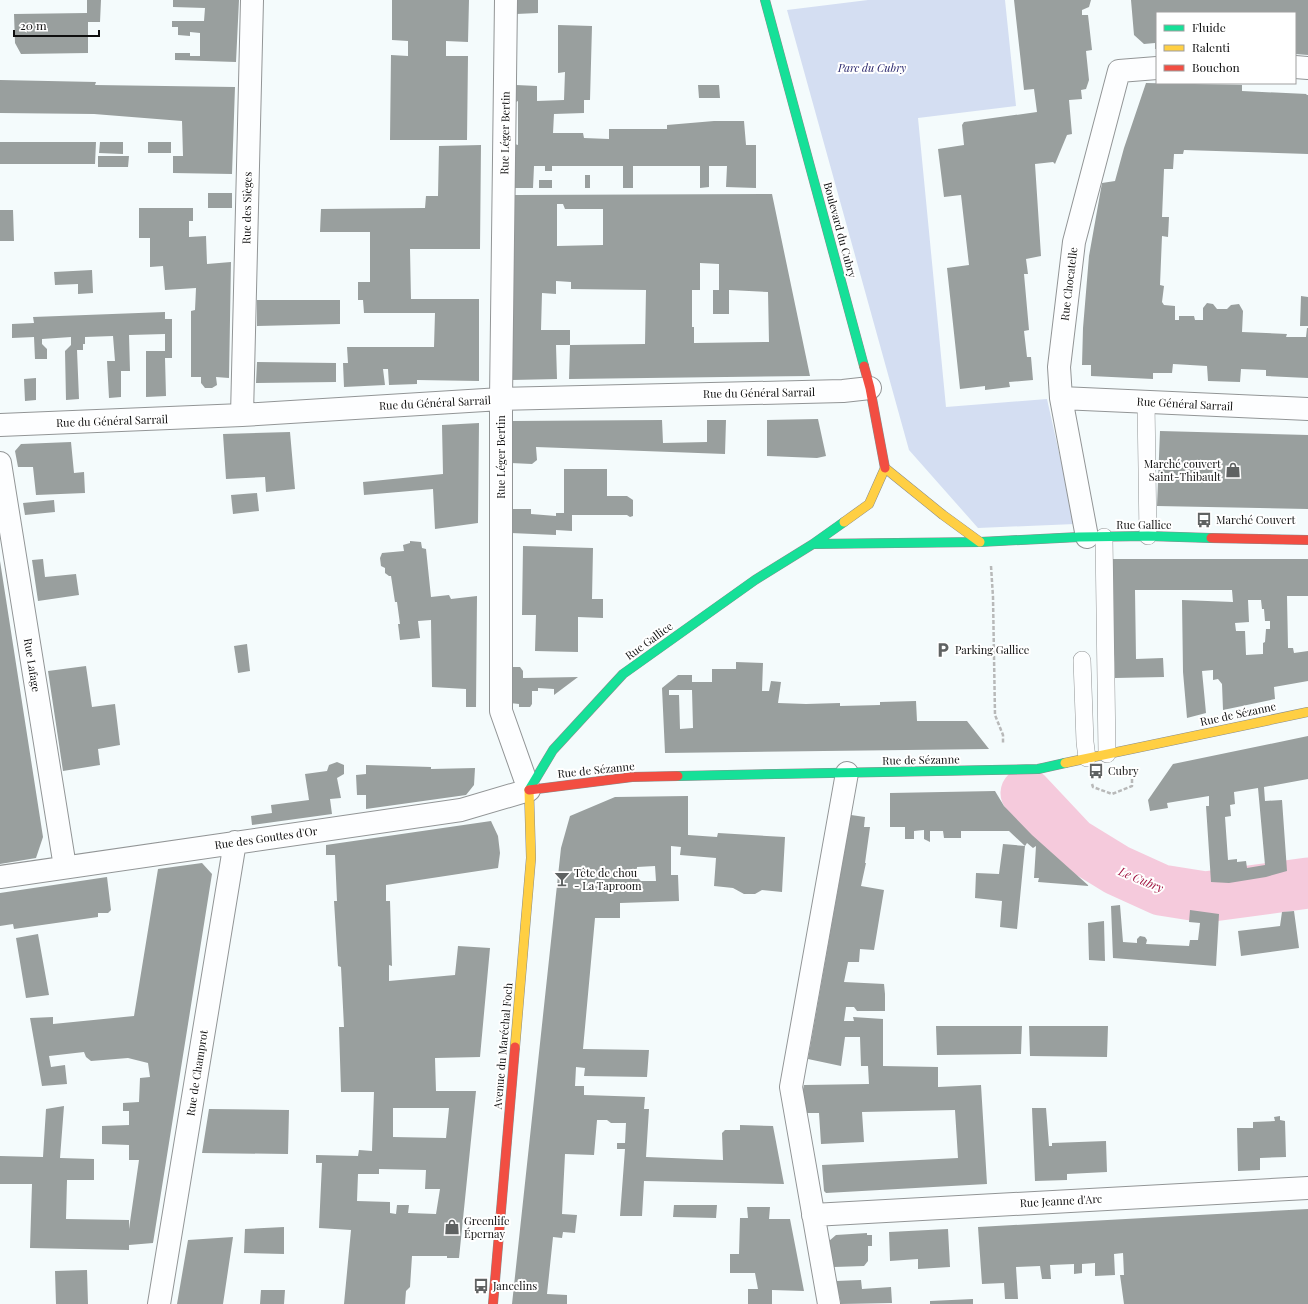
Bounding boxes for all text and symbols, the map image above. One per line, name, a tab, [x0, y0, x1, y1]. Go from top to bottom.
scale bar	[14, 12, 99, 38]
legend	[1156, 12, 1296, 84]
text: 20 m	[20, 17, 47, 33]
text: Fluide	[1192, 19, 1226, 35]
text: Ralenti	[1192, 39, 1231, 55]
text: Bouchon	[1192, 59, 1240, 75]
park label: Parc du Cubry	[837, 60, 907, 75]
street label: Rue Léger Bertin	[496, 91, 513, 175]
street label: Rue des Sièges	[238, 172, 255, 244]
street label: Boulevard du Cubry	[820, 180, 861, 280]
street label: Rue Chocatelle	[1057, 246, 1081, 322]
street label: Rue du Général Sarrail	[703, 384, 815, 401]
street label: Rue du Général Sarrail	[379, 392, 491, 413]
street label: Rue Général Sarrail	[1136, 393, 1234, 414]
street label: Rue du Général Sarrail	[56, 411, 168, 430]
street label: Rue Léger Bertin	[493, 415, 508, 499]
place label: Marché couvert Saint-Thibault	[1144, 456, 1221, 484]
shop icon: Marché couvert Saint-Thibault	[1224, 461, 1242, 479]
bus stop icon: Marché Couvert	[1195, 511, 1213, 529]
place label: Marché Couvert	[1216, 512, 1296, 527]
street label: Rue Gallice	[1116, 517, 1172, 532]
street label: Rue Gallice	[622, 618, 676, 663]
street label: Rue Lafage	[21, 637, 44, 693]
parking icon: Parking Gallice	[934, 641, 952, 659]
place label: Parking Gallice	[955, 642, 1030, 657]
street label: Rue de Sézanne	[1198, 698, 1278, 729]
street label: Rue de Sézanne	[882, 751, 960, 768]
street label: Rue de Sézanne	[557, 758, 636, 781]
bus stop icon: Cubry	[1087, 762, 1105, 780]
place label: Cubry	[1108, 763, 1139, 778]
street label: Rue des Gouttes d'Or	[214, 823, 318, 852]
water label: Le Cubry	[1116, 862, 1166, 896]
place label: Tête de chou - La Taproom	[574, 865, 642, 893]
bar icon: Tête de chou - La Taproom	[553, 870, 571, 888]
street label: Avenue du Maréchal Foch	[489, 982, 516, 1111]
street label: Rue de Champrot	[182, 1029, 211, 1117]
street label: Rue Jeanne d'Arc	[1019, 1191, 1103, 1210]
place label: Greenlife Épernay	[464, 1213, 510, 1241]
shop icon: Greenlife Épernay	[443, 1218, 461, 1236]
bus stop icon: Jancelins	[472, 1277, 490, 1295]
place label: Jancelins	[492, 1278, 537, 1293]

